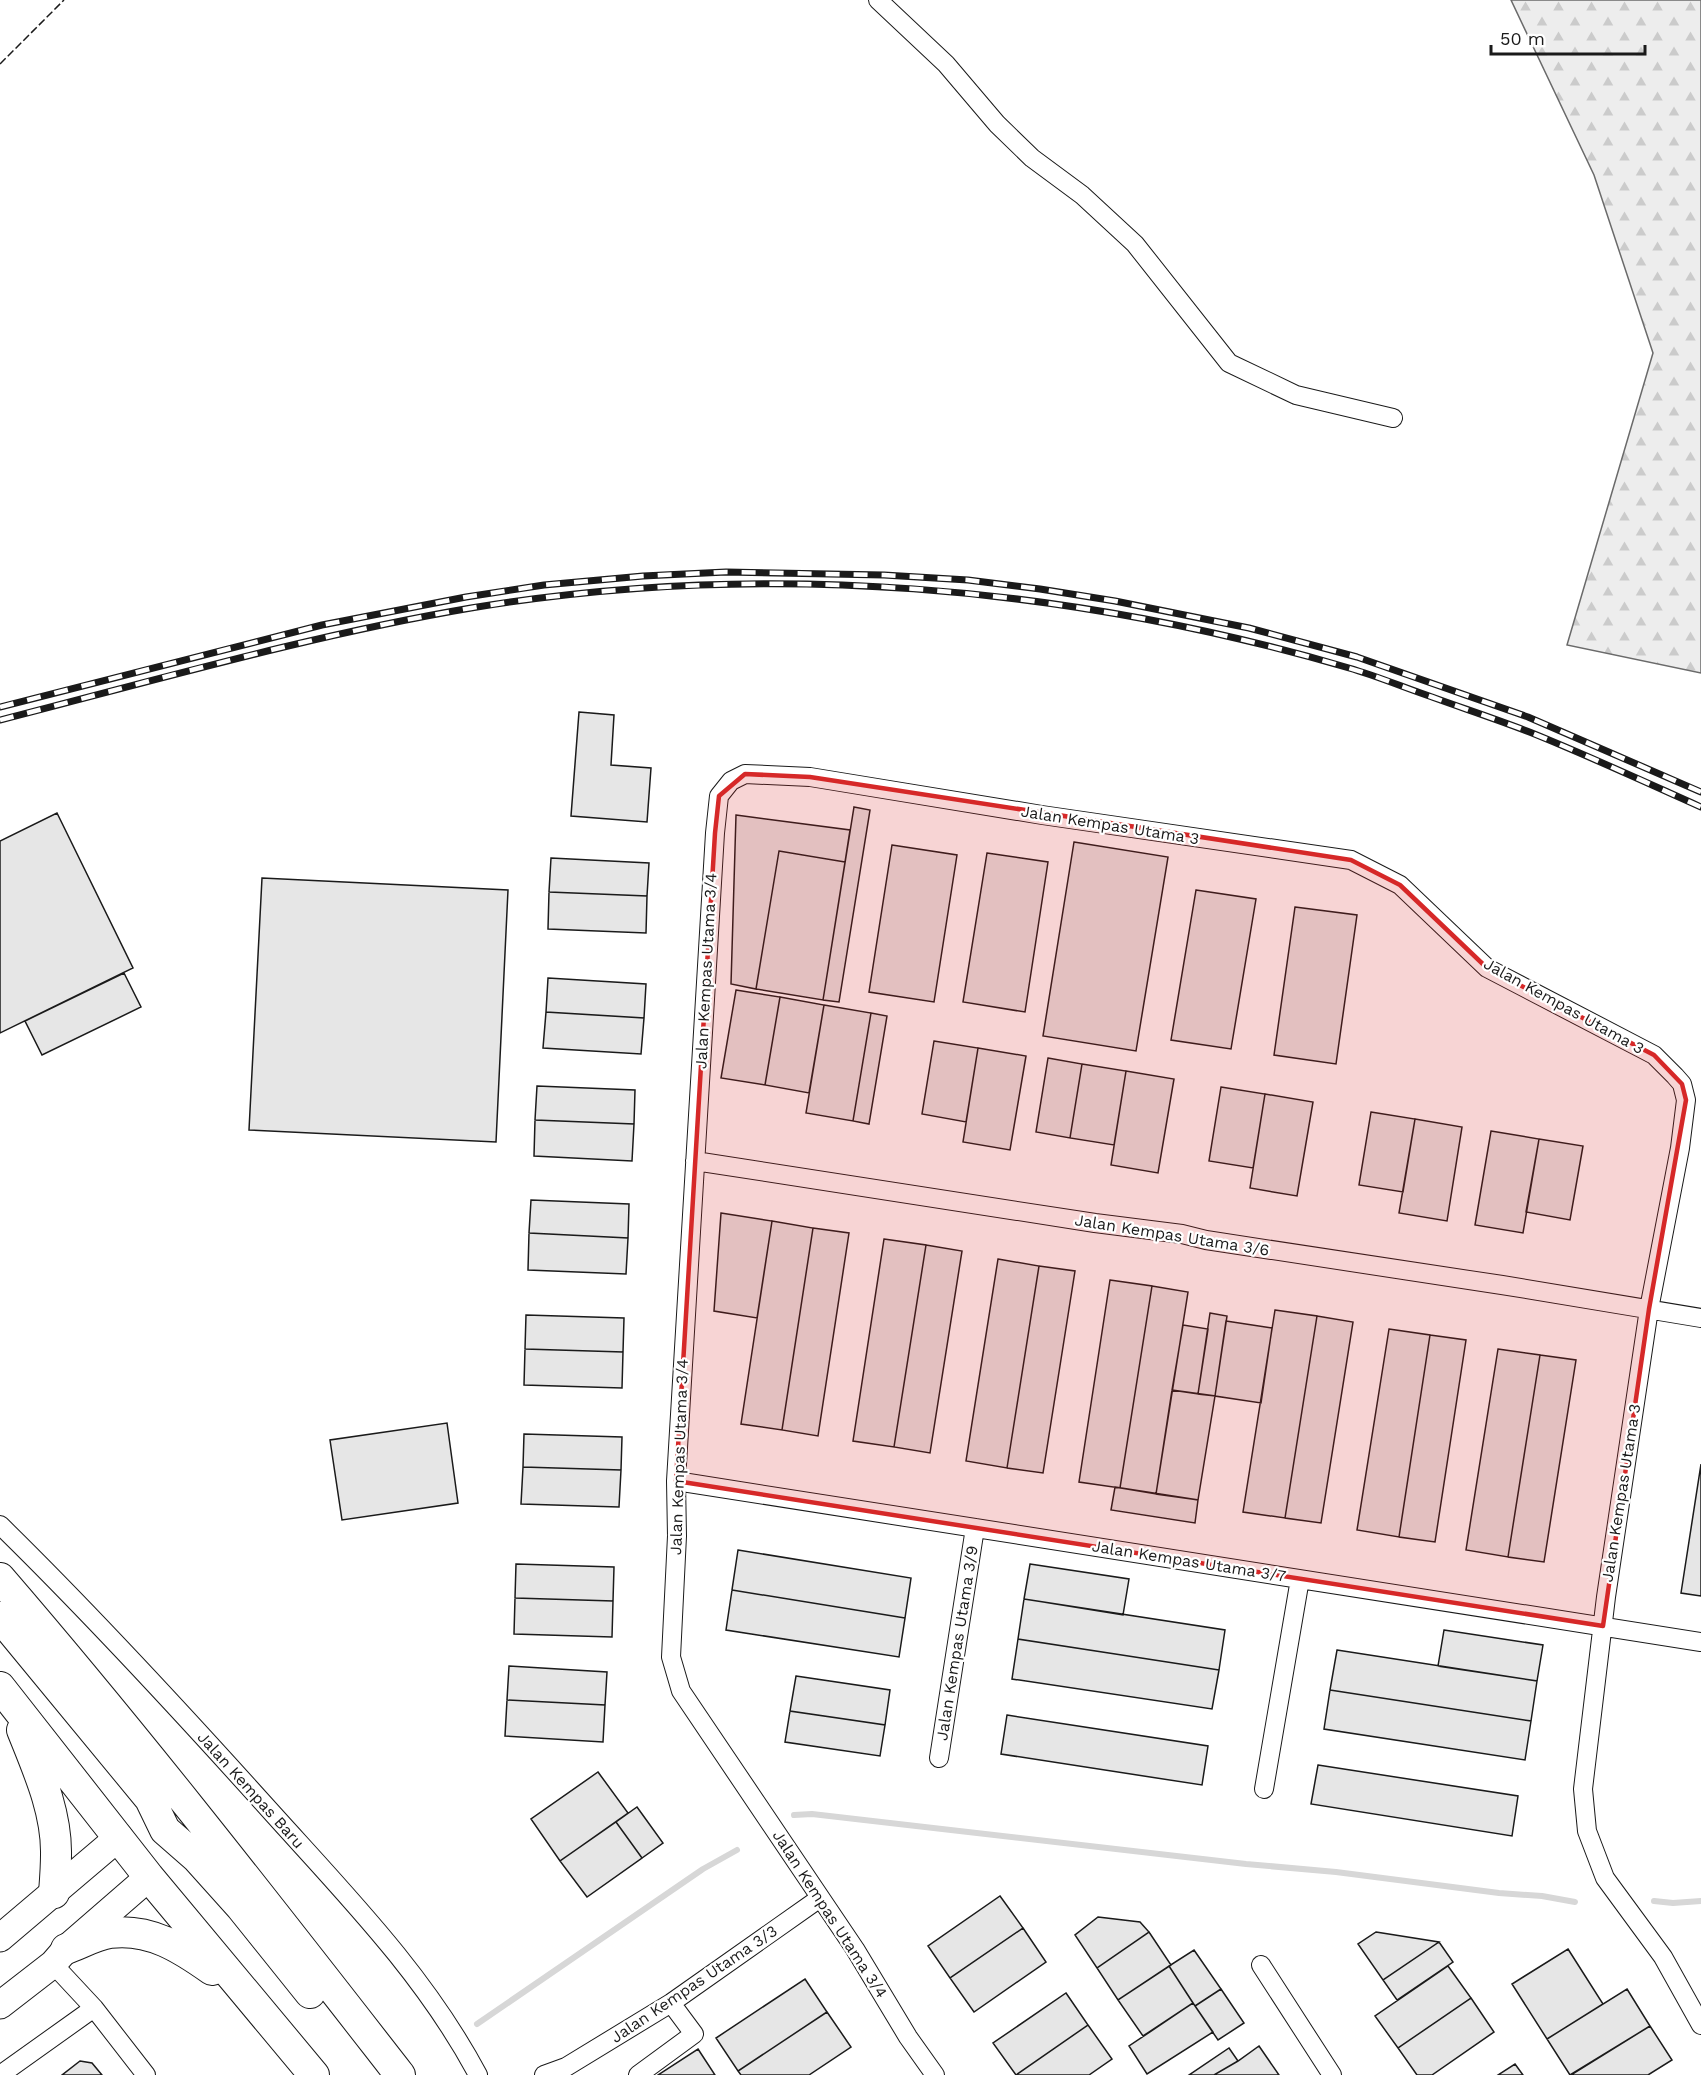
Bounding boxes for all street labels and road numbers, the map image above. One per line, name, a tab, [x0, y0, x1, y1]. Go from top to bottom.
street label: Jalan Kempas Utama 3	[1020, 802, 1200, 848]
street label: Jalan Kempas Utama 3/4	[691, 872, 721, 1070]
street label: Jalan Kempas Utama 3	[1481, 954, 1647, 1058]
street label: Jalan Kempas Utama 3/6	[1073, 1210, 1271, 1260]
street label: Jalan Kempas Utama 3/4	[666, 1358, 692, 1555]
street label: Jalan Kempas Utama 3	[1598, 1403, 1644, 1583]
street label: Jalan Kempas Utama 3/7	[1091, 1536, 1287, 1586]
street label: Jalan Kempas Utama 3/9	[932, 1544, 982, 1742]
street label: Jalan Kempas Baru	[194, 1728, 308, 1852]
street label: Jalan Kempas Utama 3/4	[769, 1826, 892, 2002]
street label: Jalan Kempas Utama 3/3	[607, 1921, 781, 2047]

